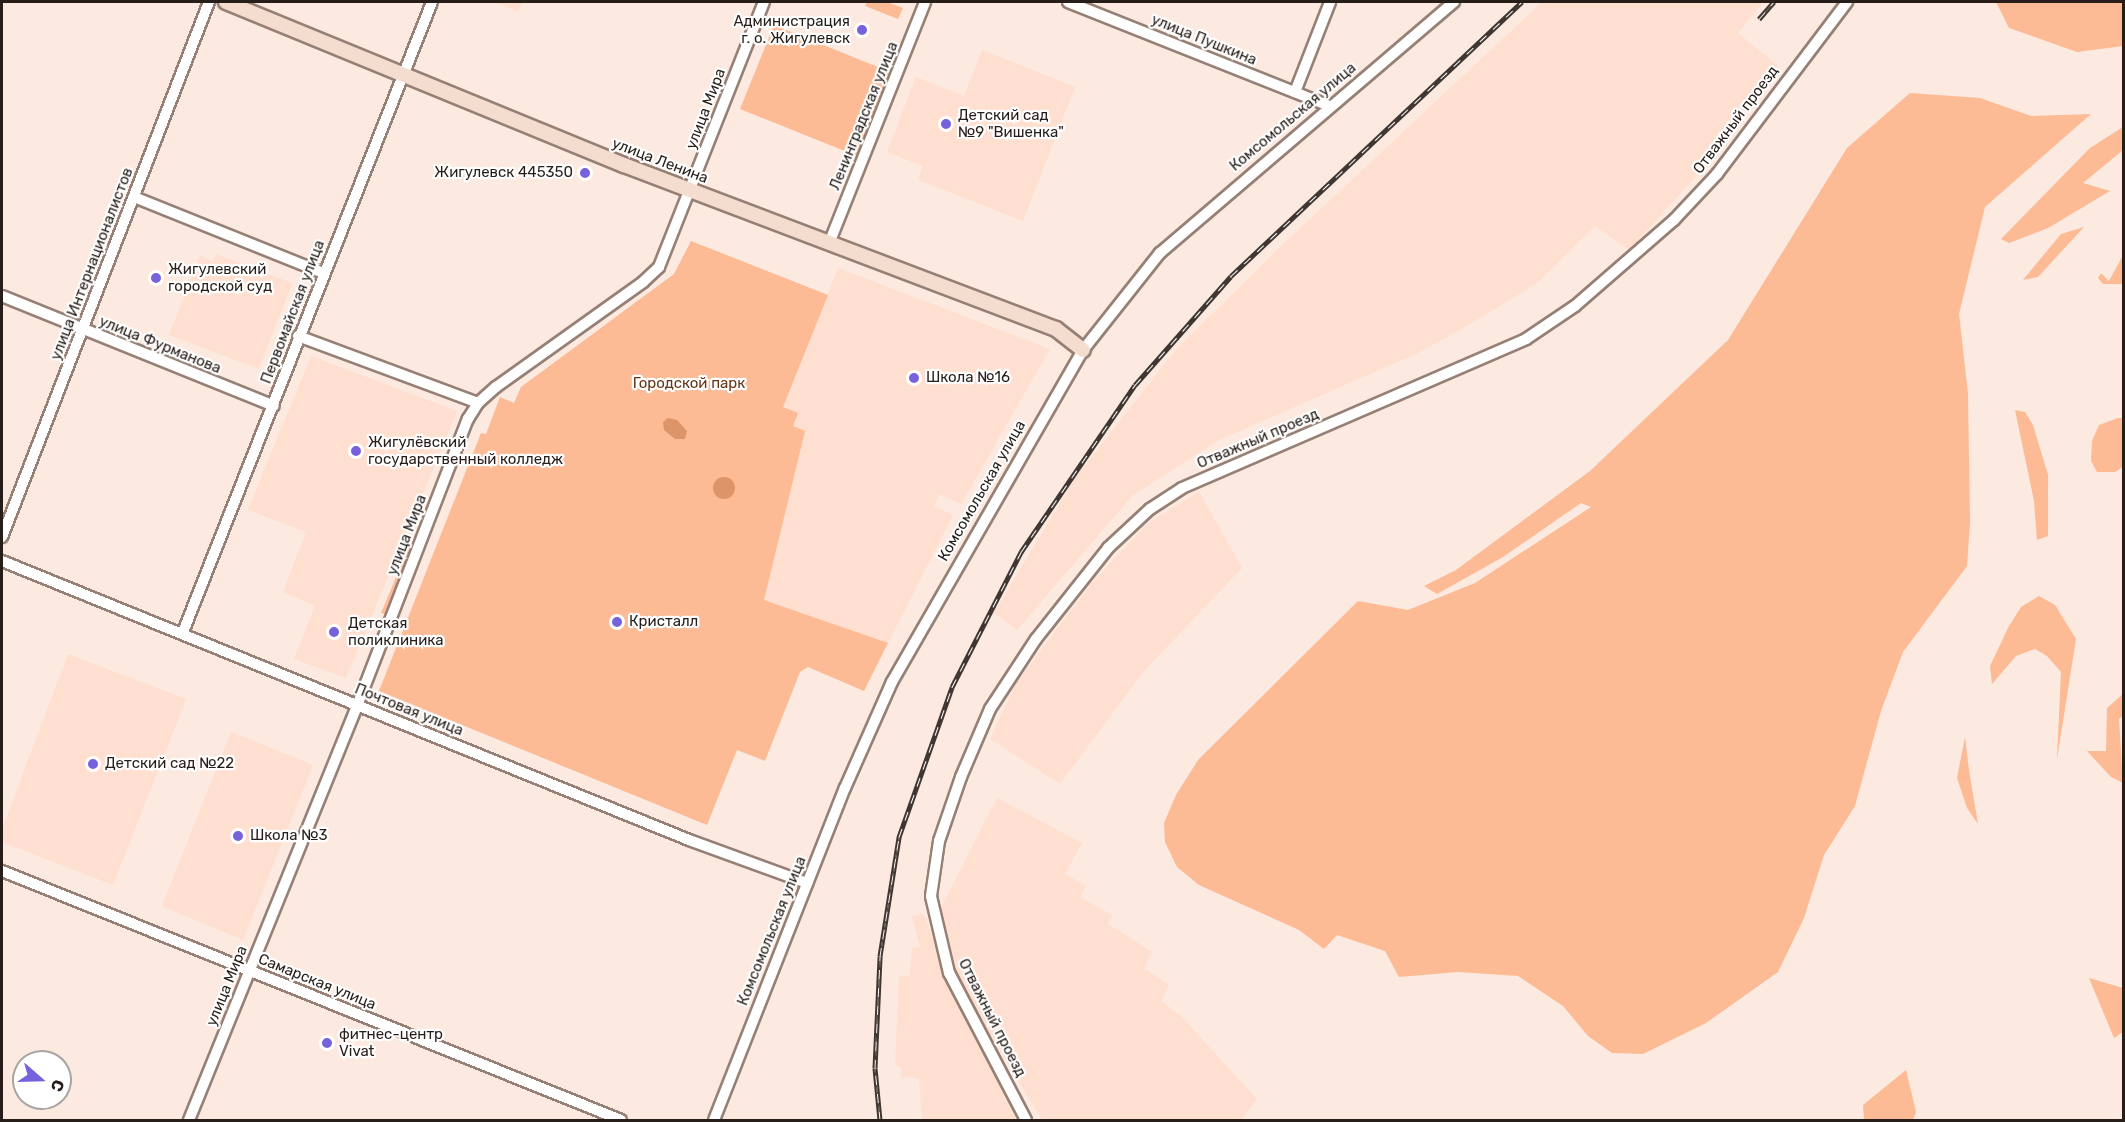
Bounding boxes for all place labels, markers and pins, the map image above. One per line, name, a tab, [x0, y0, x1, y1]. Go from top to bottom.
place label: Администрация г. о. Жигулевск	[734, 12, 850, 47]
marker: Администрация г. о. Жигулевск	[855, 23, 869, 37]
place label: Детский сад №9 "Вишенка"	[958, 106, 1064, 141]
marker: Детский сад №9 "Вишенка"	[939, 117, 953, 131]
place label: Жигулевск 445350	[434, 164, 573, 182]
marker: Жигулевск 445350	[578, 166, 592, 180]
place label: Жигулевский городской суд	[168, 260, 272, 295]
marker: Жигулевский городской суд	[149, 271, 163, 285]
place label: Школа №16	[926, 369, 1010, 387]
marker: Школа №16	[907, 371, 921, 385]
place label: Жигулёвский государственный колледж	[368, 433, 563, 468]
marker: Жигулёвский государственный колледж	[349, 444, 363, 458]
place label: Кристалл	[629, 613, 698, 631]
place label: Детская поликлиника	[348, 614, 444, 649]
marker: Кристалл	[610, 615, 624, 629]
marker: Детская поликлиника	[325, 623, 343, 641]
place label: Детский сад №22	[105, 755, 234, 773]
marker: Детский сад №22	[86, 757, 100, 771]
place label: Школа №3	[250, 827, 328, 845]
marker: Школа №3	[231, 829, 245, 843]
place label: фитнес-центр Vivat	[339, 1025, 443, 1060]
marker: фитнес-центр Vivat	[320, 1036, 334, 1050]

